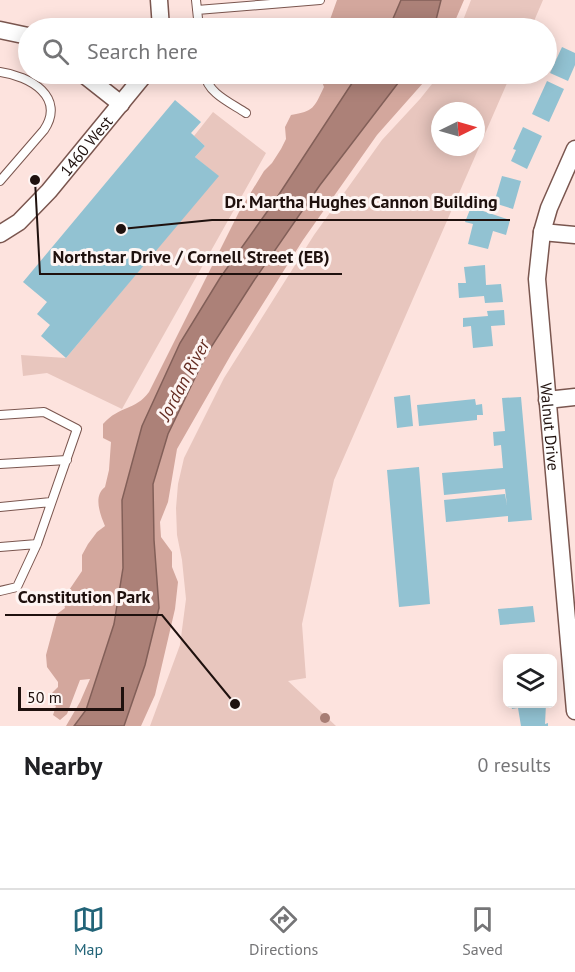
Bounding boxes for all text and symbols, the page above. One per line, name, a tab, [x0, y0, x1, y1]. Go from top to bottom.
search box	[18, 18, 557, 84]
icon: search	[39, 35, 72, 68]
text: Search here	[87, 37, 198, 65]
north arrow	[431, 102, 485, 156]
street label: 1460 West	[56, 111, 117, 180]
callout: Dr. Martha Hughes Cannon Building	[212, 184, 510, 220]
text: Dr. Martha Hughes Cannon Building	[224, 190, 498, 213]
callout: Northstar Drive / Cornell Street (EB)	[40, 238, 342, 274]
text: Northstar Drive / Cornell Street (EB)	[52, 245, 330, 268]
water label: Jordan River	[152, 334, 215, 426]
street label: Walnut Drive	[536, 382, 564, 472]
callout: Constitution Park	[5, 579, 162, 615]
text: Constitution Park	[18, 585, 150, 608]
map controls	[503, 654, 557, 708]
button: layers	[503, 654, 557, 708]
scale bar	[18, 684, 124, 712]
text: 50 m	[27, 687, 62, 707]
text: Nearby	[24, 749, 102, 782]
text: 0 results	[478, 752, 551, 778]
tab: Map	[72, 903, 105, 959]
tab: Directions	[249, 903, 318, 959]
tab: Saved	[462, 903, 503, 959]

